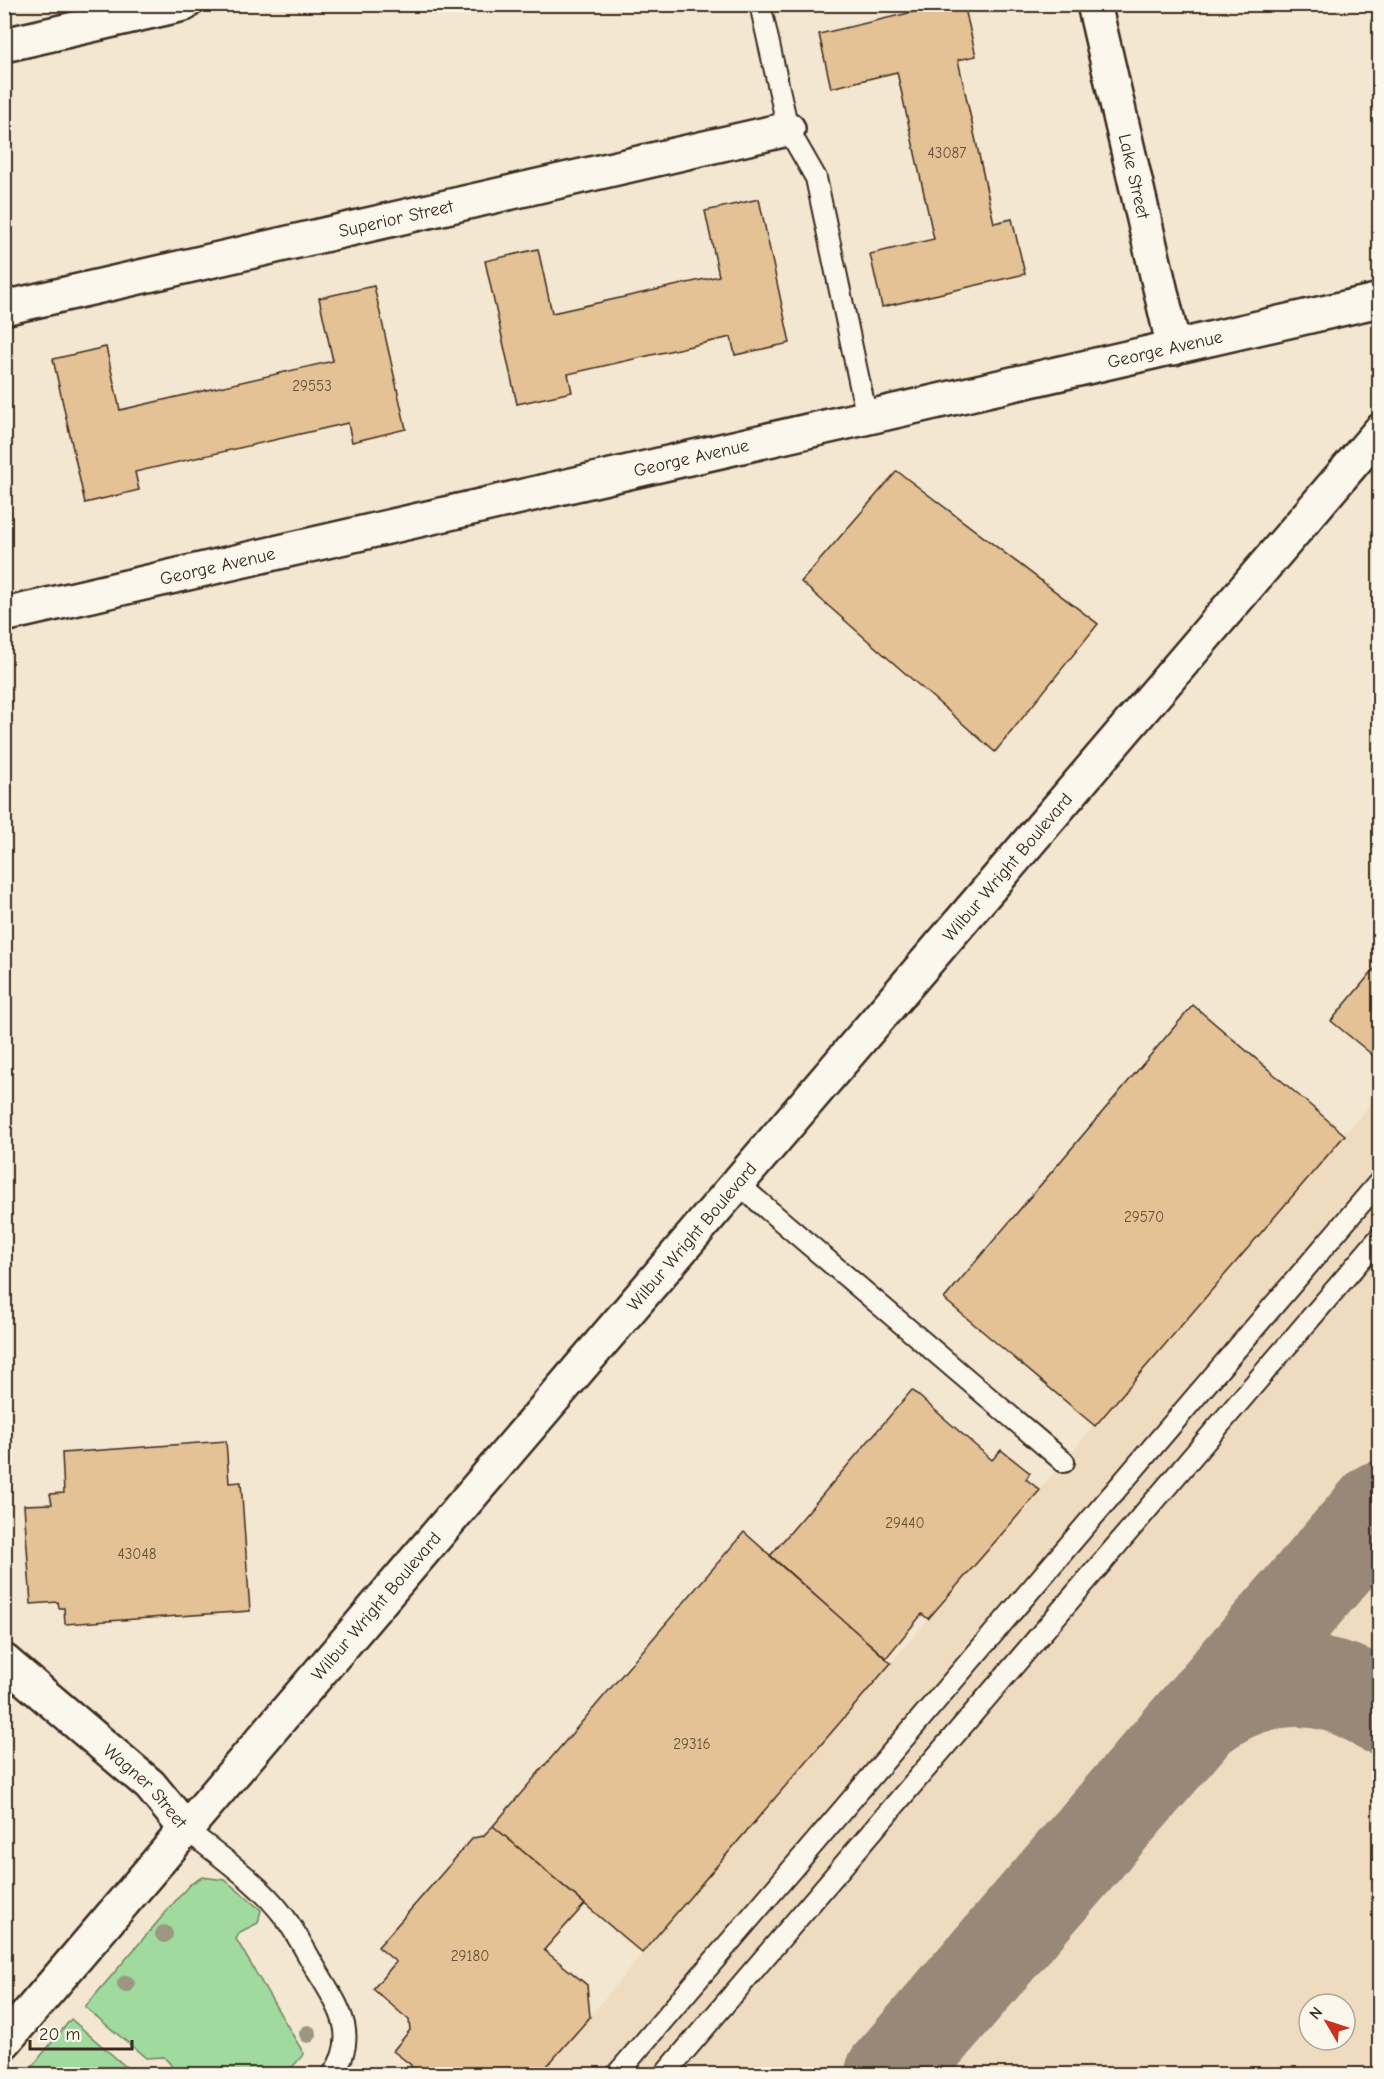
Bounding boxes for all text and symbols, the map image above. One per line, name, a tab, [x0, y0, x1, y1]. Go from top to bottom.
street label: Lake Street	[1114, 132, 1154, 222]
house number: 43087	[928, 144, 966, 162]
street label: Superior Street	[337, 196, 456, 242]
street label: George Avenue	[1105, 326, 1225, 373]
house number: 29553	[292, 377, 332, 395]
street label: George Avenue	[632, 435, 751, 482]
street label: George Avenue	[158, 543, 277, 590]
street label: Wilbur Wright Boulevard	[939, 789, 1077, 946]
street label: Wilbur Wright Boulevard	[623, 1159, 761, 1316]
house number: 29570	[1124, 1208, 1164, 1226]
house number: 29440	[885, 1514, 925, 1532]
street label: Wilbur Wright Boulevard	[307, 1528, 446, 1685]
house number: 43048	[118, 1545, 156, 1563]
house number: 29316	[673, 1735, 711, 1753]
street label: Wagner Street	[99, 1740, 192, 1833]
house number: 29180	[451, 1947, 489, 1965]
north arrow	[1297, 1992, 1357, 2052]
text: N	[1306, 2003, 1326, 2023]
scale bar	[30, 2013, 132, 2051]
text: 20 m	[39, 2024, 80, 2045]

